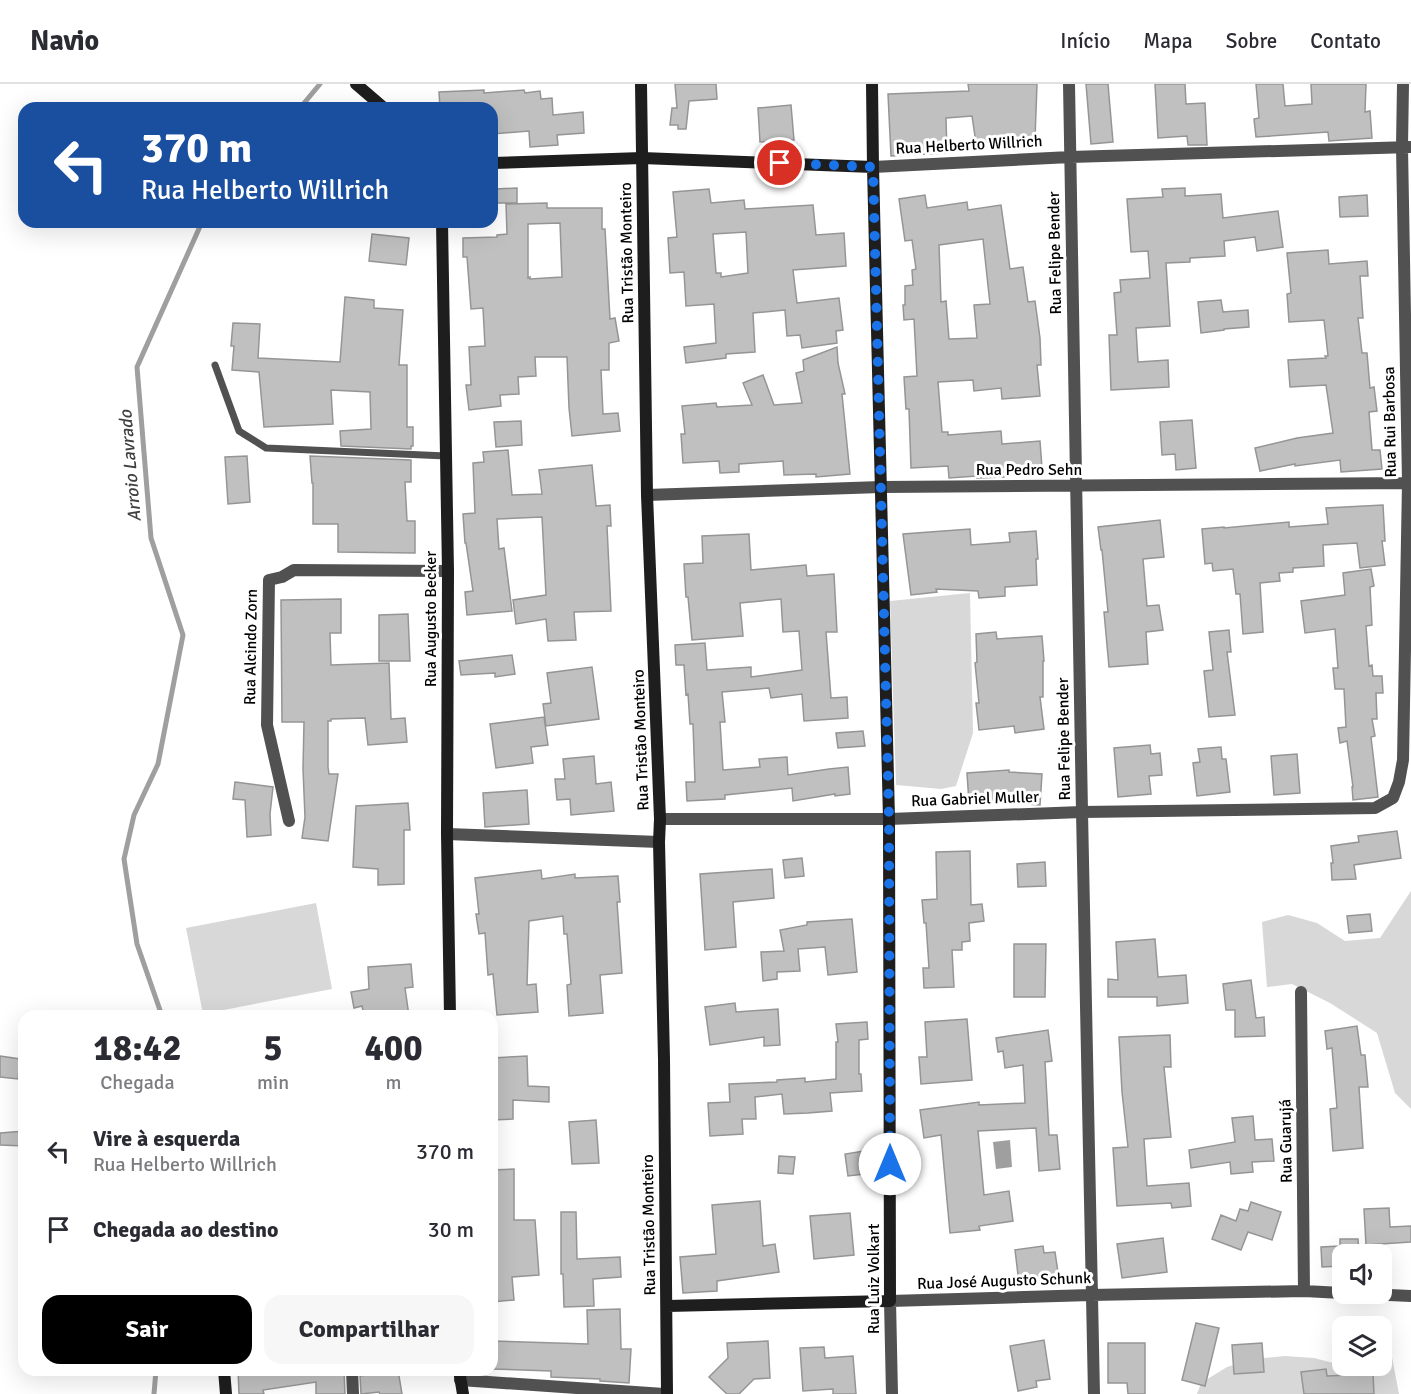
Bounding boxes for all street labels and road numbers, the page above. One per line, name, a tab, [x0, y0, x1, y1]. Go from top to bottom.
street label: Rua Helberto Willrich	[895, 131, 1043, 159]
street label: Rua Tristão Monteiro	[616, 182, 638, 324]
street label: Rua Felipe Bender	[1044, 191, 1066, 315]
street label: Rua Rui Barbosa	[1379, 366, 1401, 478]
street label: Rua Pedro Sehn	[976, 460, 1082, 480]
street label: Rua Augusto Becker	[421, 551, 441, 687]
street label: Rua Alcindo Zorn	[240, 589, 262, 705]
street label: Rua Tristão Monteiro	[629, 669, 653, 811]
street label: Rua Felipe Bender	[1053, 677, 1075, 801]
street label: Rua Gabriel Muller	[911, 787, 1039, 811]
street label: Rua Guarujá	[1275, 1099, 1297, 1183]
street label: Rua Tristão Monteiro	[638, 1154, 660, 1296]
street label: Rua Luiz Volkart	[864, 1223, 884, 1334]
street label: Rua José Augusto Schunk	[917, 1268, 1091, 1294]

